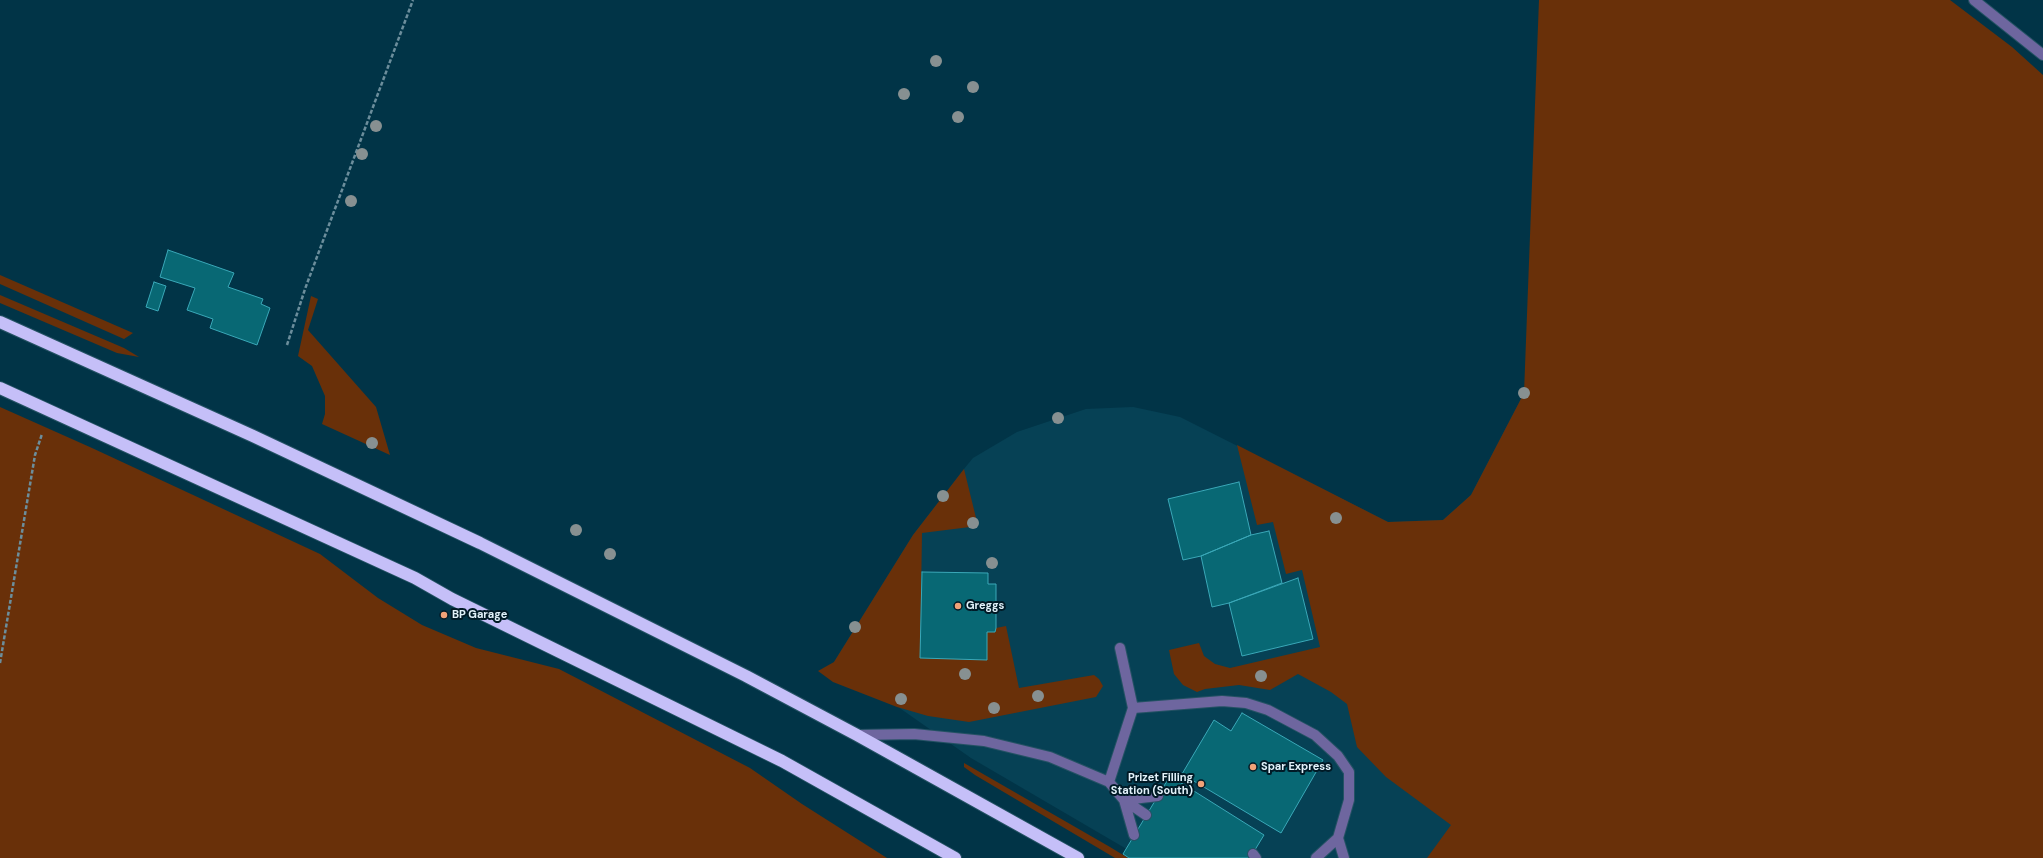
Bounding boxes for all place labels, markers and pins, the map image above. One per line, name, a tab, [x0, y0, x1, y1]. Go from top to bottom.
place label: Greggs	[966, 599, 1004, 613]
marker: Greggs	[953, 601, 963, 611]
place label: BP Garage	[452, 608, 507, 622]
marker: BP Garage	[439, 610, 449, 620]
place label: Spar Express	[1261, 760, 1331, 774]
marker: Spar Express	[1248, 762, 1258, 772]
place label: Prizet Filling Station (South)	[1111, 771, 1193, 797]
marker: Prizet Filling Station (South)	[1196, 779, 1206, 789]

